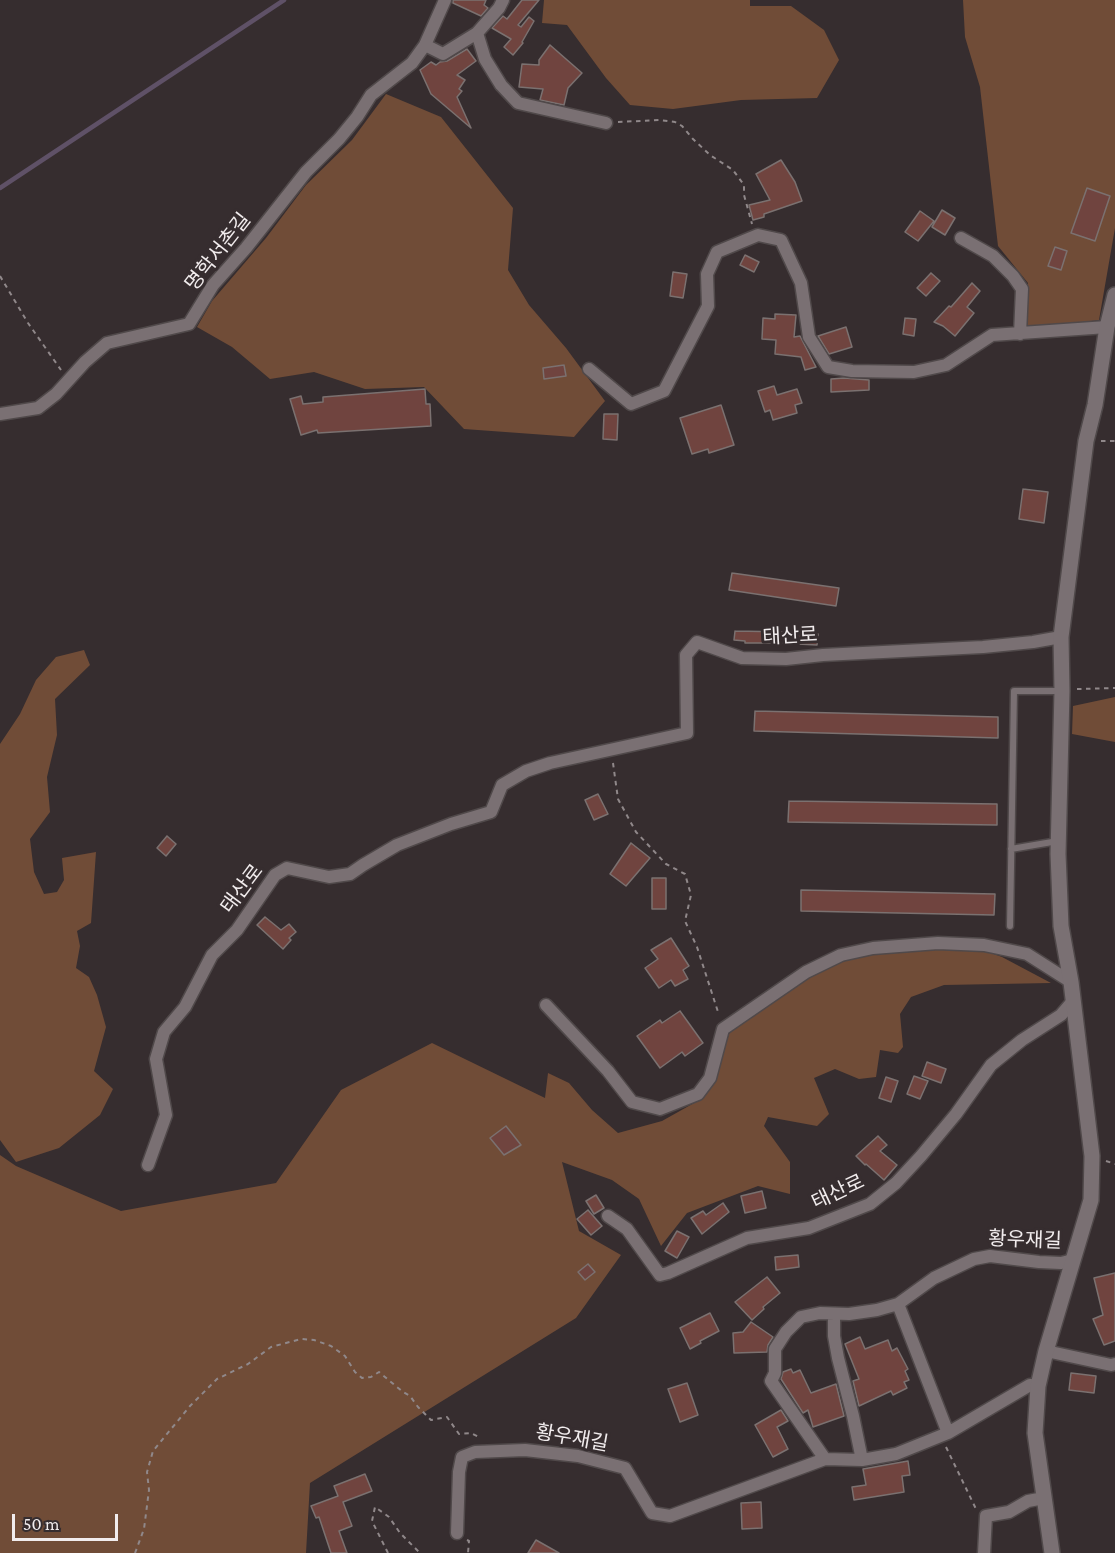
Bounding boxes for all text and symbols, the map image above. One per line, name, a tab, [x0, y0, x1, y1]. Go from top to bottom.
street label: 명학서촌길	[180, 208, 256, 296]
street label: 태산로	[762, 623, 818, 649]
street label: 태산로	[216, 860, 268, 918]
street label: 태산로	[808, 1169, 868, 1215]
street label: 황우재길	[988, 1227, 1062, 1253]
street label: 황우재길	[534, 1420, 610, 1456]
scale bar	[15, 1502, 122, 1540]
text: 50 m	[23, 1514, 60, 1534]

